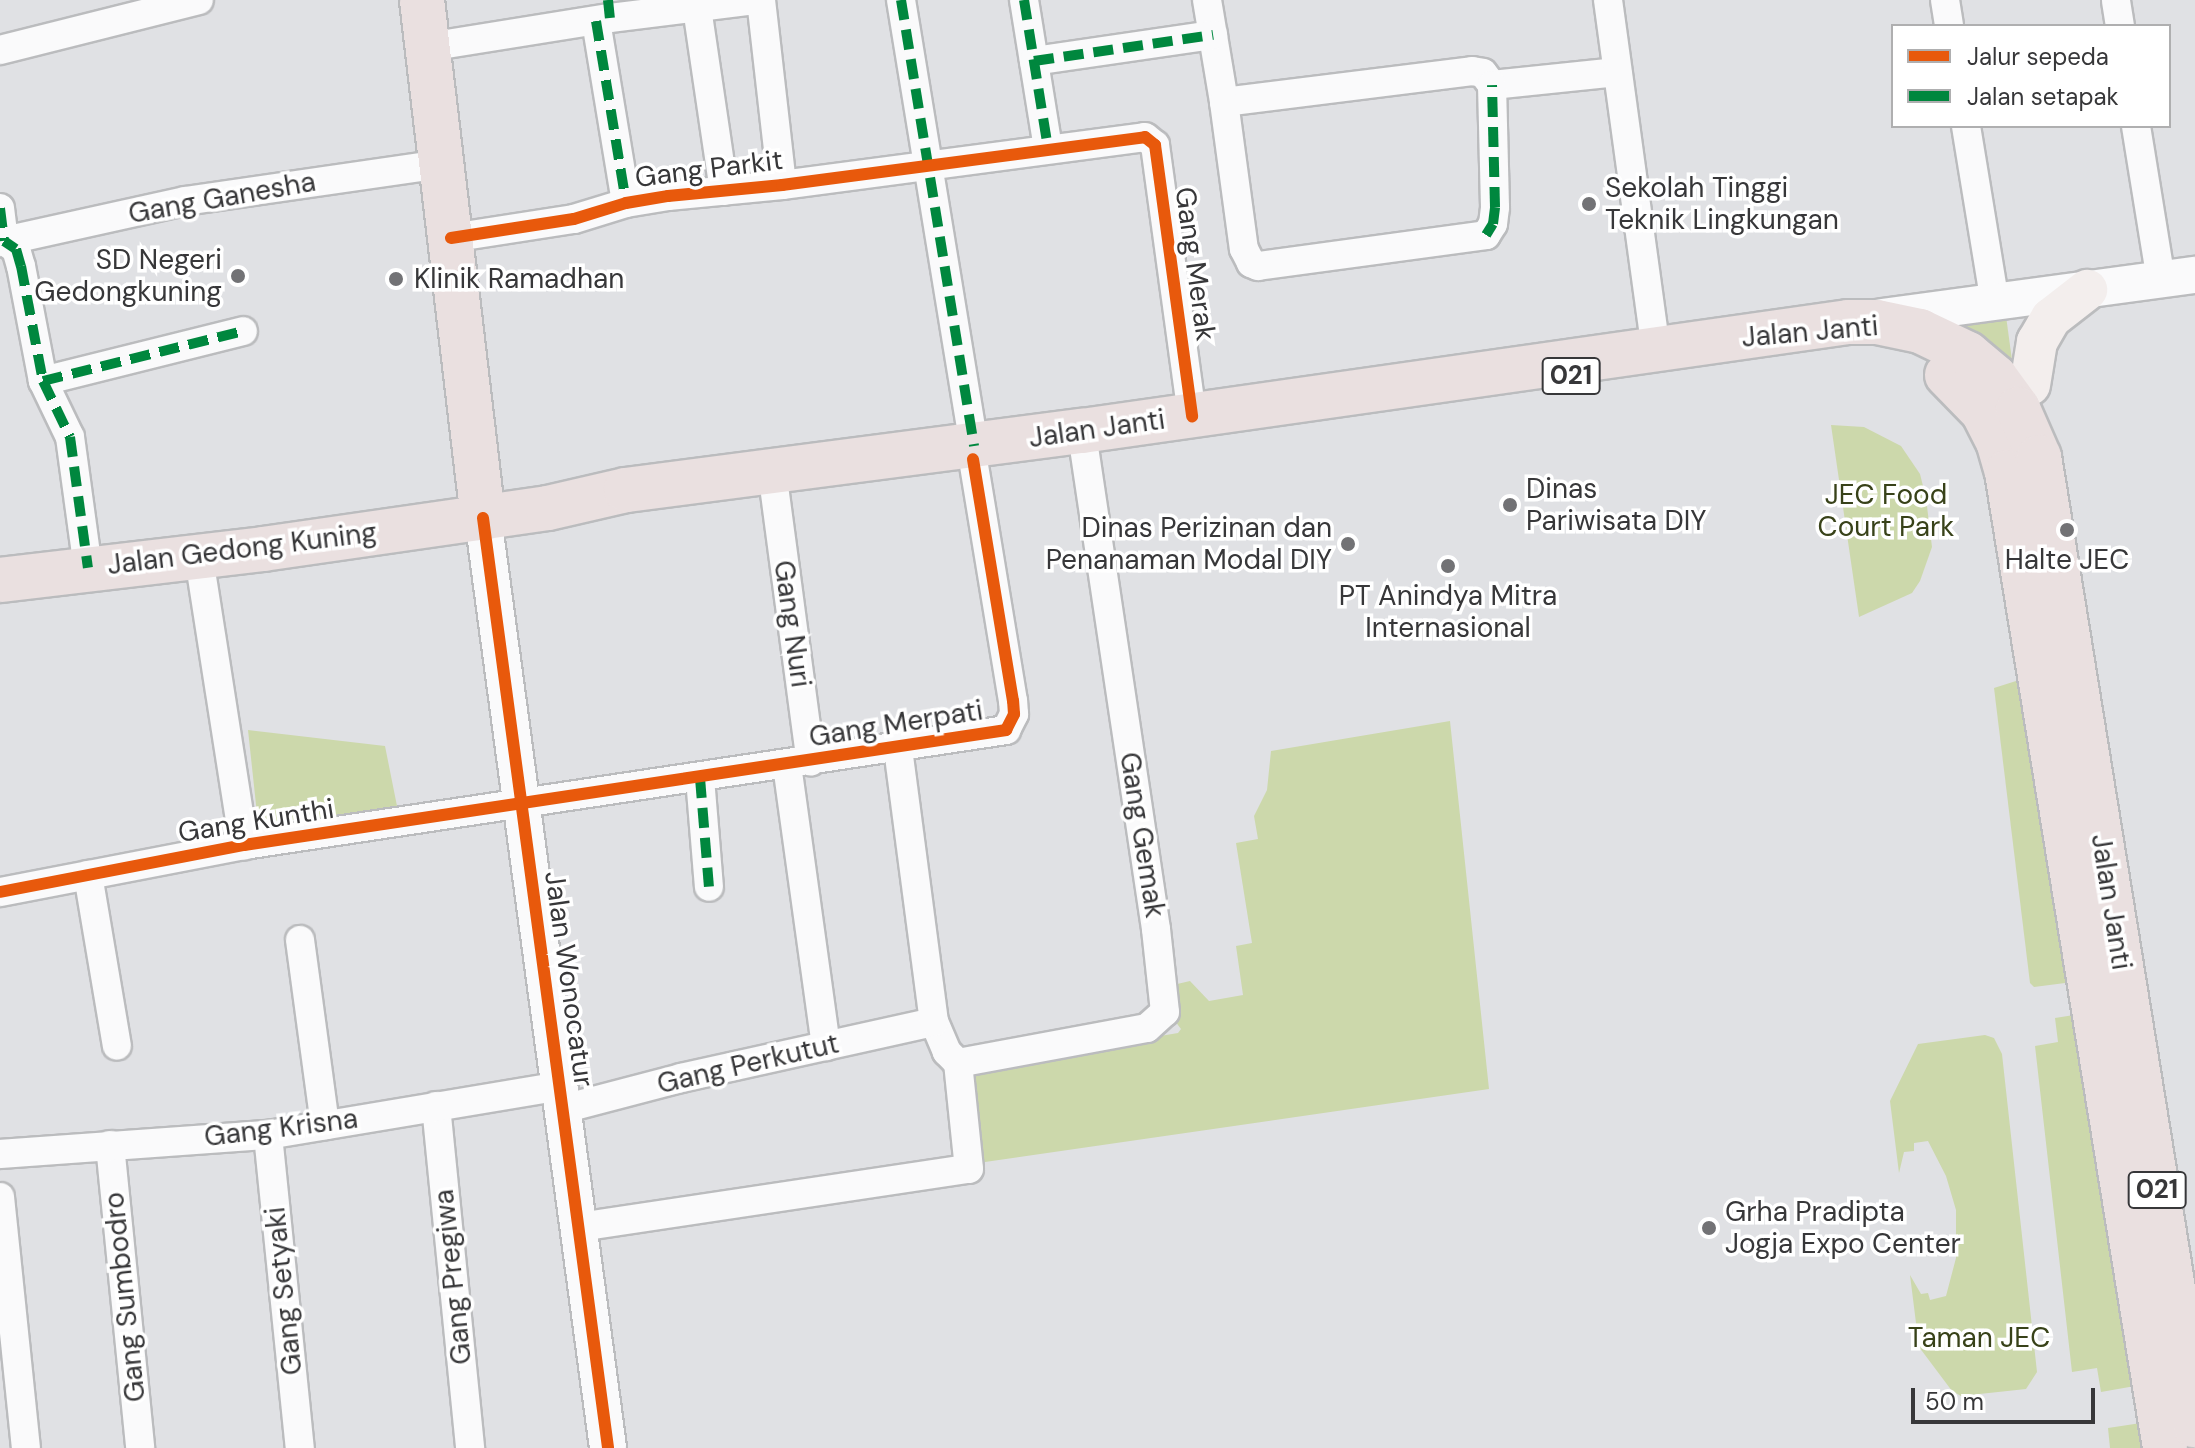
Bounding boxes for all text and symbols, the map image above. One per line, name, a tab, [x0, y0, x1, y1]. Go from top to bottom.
legend	[1891, 24, 2171, 128]
text: Jalur sepeda	[1967, 41, 2109, 72]
text: Jalan setapak	[1967, 81, 2119, 112]
street label: Gang Parkit	[633, 143, 785, 195]
street label: Gang Ganesha	[126, 165, 318, 231]
place label: Sekolah Tinggi Teknik Lingkungan	[1605, 171, 1839, 237]
street label: Gang Merak	[1168, 185, 1222, 343]
marker: Sekolah Tinggi Teknik Lingkungan	[1580, 195, 1598, 213]
place label: SD Negeri Gedongkuning	[34, 243, 222, 309]
place label: Klinik Ramadhan	[414, 262, 624, 296]
marker: SD Negeri Gedongkuning	[229, 267, 247, 285]
marker: Klinik Ramadhan	[385, 268, 407, 290]
street label: Jalan Janti	[1740, 309, 1880, 355]
road number: 021	[1541, 354, 1601, 398]
street label: Jalan Janti	[1027, 403, 1167, 455]
place label: Dinas Pariwisata DIY	[1526, 472, 1707, 538]
park label: JEC Food Court Park	[1818, 478, 1954, 544]
marker: Dinas Pariwisata DIY	[1501, 496, 1519, 514]
place label: Dinas Perizinan dan Penanaman Modal DIY	[1046, 511, 1332, 577]
street label: Jalan Gedong Kuning	[105, 516, 379, 582]
marker: Halte JEC	[2058, 521, 2076, 539]
marker: Dinas Perizinan dan Penanaman Modal DIY	[1339, 535, 1357, 553]
place label: Halte JEC	[2005, 543, 2129, 577]
marker: PT Anindya Mitra Internasional	[1439, 557, 1457, 575]
street label: Gang Nuri	[766, 558, 818, 690]
place label: PT Anindya Mitra Internasional	[1339, 579, 1557, 645]
street label: Gang Merpati	[807, 694, 985, 754]
street label: Gang Gemak	[1112, 750, 1172, 920]
street label: Gang Kunthi	[176, 792, 336, 850]
street label: Jalan Janti	[2084, 832, 2138, 972]
street label: Jalan Wonocatur	[537, 869, 601, 1089]
street label: Gang Perkutut	[654, 1027, 842, 1101]
street label: Gang Krisna	[202, 1102, 360, 1154]
road number: 021	[2127, 1168, 2187, 1212]
street label: Gang Pregiwa	[427, 1188, 479, 1366]
street label: Gang Sumbodro	[97, 1190, 153, 1404]
place label: Grha Pradipta Jogja Expo Center	[1725, 1195, 1961, 1261]
street label: Gang Setyaki	[258, 1205, 310, 1377]
marker: Grha Pradipta Jogja Expo Center	[1700, 1219, 1718, 1237]
park label: Taman JEC	[1908, 1321, 2050, 1355]
scale bar	[1915, 1372, 2099, 1422]
text: 50 m	[1925, 1386, 1984, 1417]

